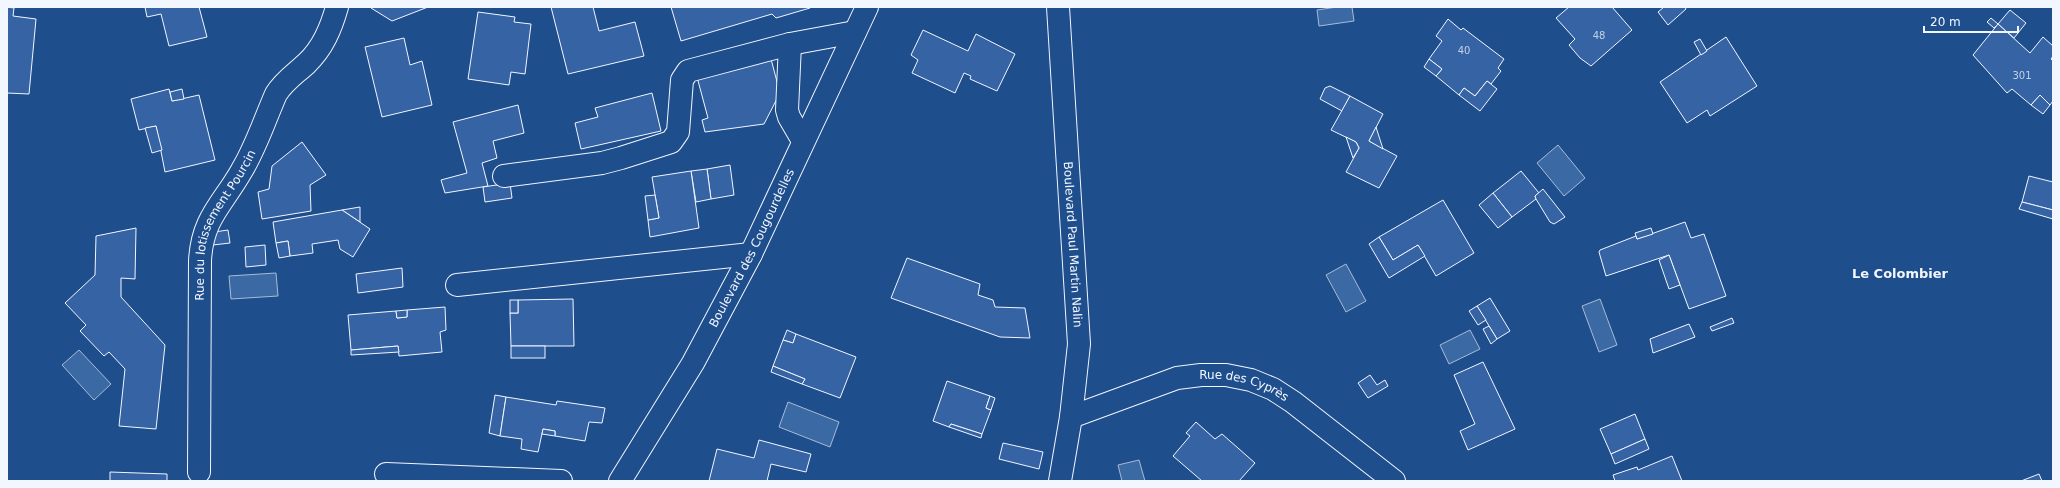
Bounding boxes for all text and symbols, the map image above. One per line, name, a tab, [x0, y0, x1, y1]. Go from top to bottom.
scale bar	[1924, 8, 2018, 34]
text: 20 m	[1930, 15, 1961, 29]
house number: 48	[1593, 30, 1605, 41]
house number: 40	[1458, 45, 1470, 56]
house number: 301	[2012, 70, 2032, 81]
street label: Rue du lotissement Pourcin	[193, 148, 259, 301]
street label: Boulevard Paul Martin Nalin	[1061, 161, 1085, 328]
street label: Boulevard des Cougourdelles	[706, 166, 797, 330]
district label: Le Colombier	[1852, 266, 1949, 281]
street label: Rue des Cyprès	[1199, 368, 1291, 404]

